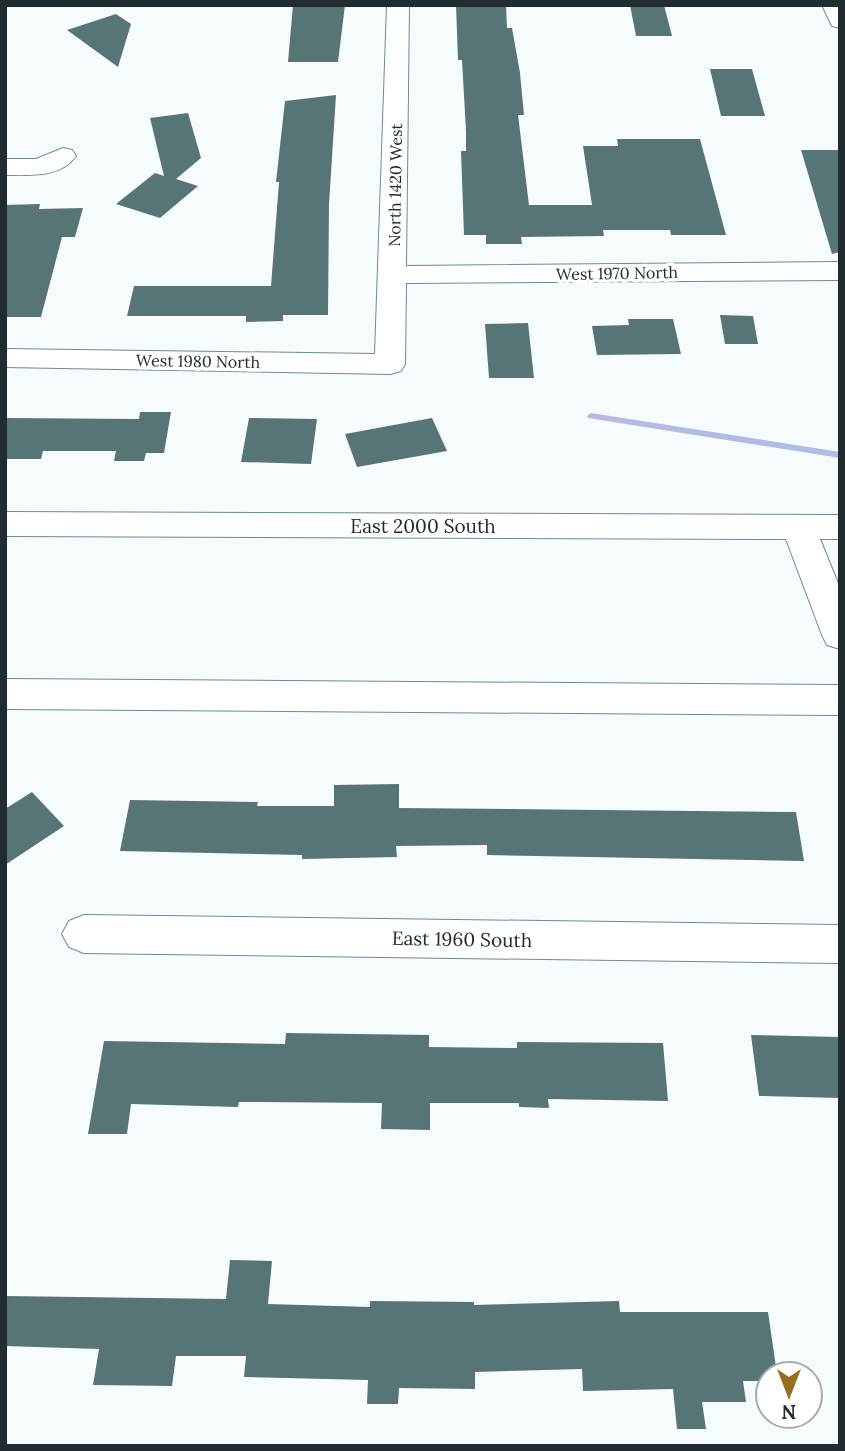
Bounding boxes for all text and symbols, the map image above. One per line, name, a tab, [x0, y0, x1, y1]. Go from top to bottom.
street label: North 1420 West	[384, 122, 406, 247]
street label: West 1970 North	[556, 262, 679, 284]
street label: West 1980 North	[136, 350, 261, 372]
street label: East 2000 South	[350, 514, 496, 538]
street label: East 1960 South	[392, 926, 532, 952]
north arrow	[754, 1360, 824, 1430]
text: N	[781, 1400, 796, 1424]

